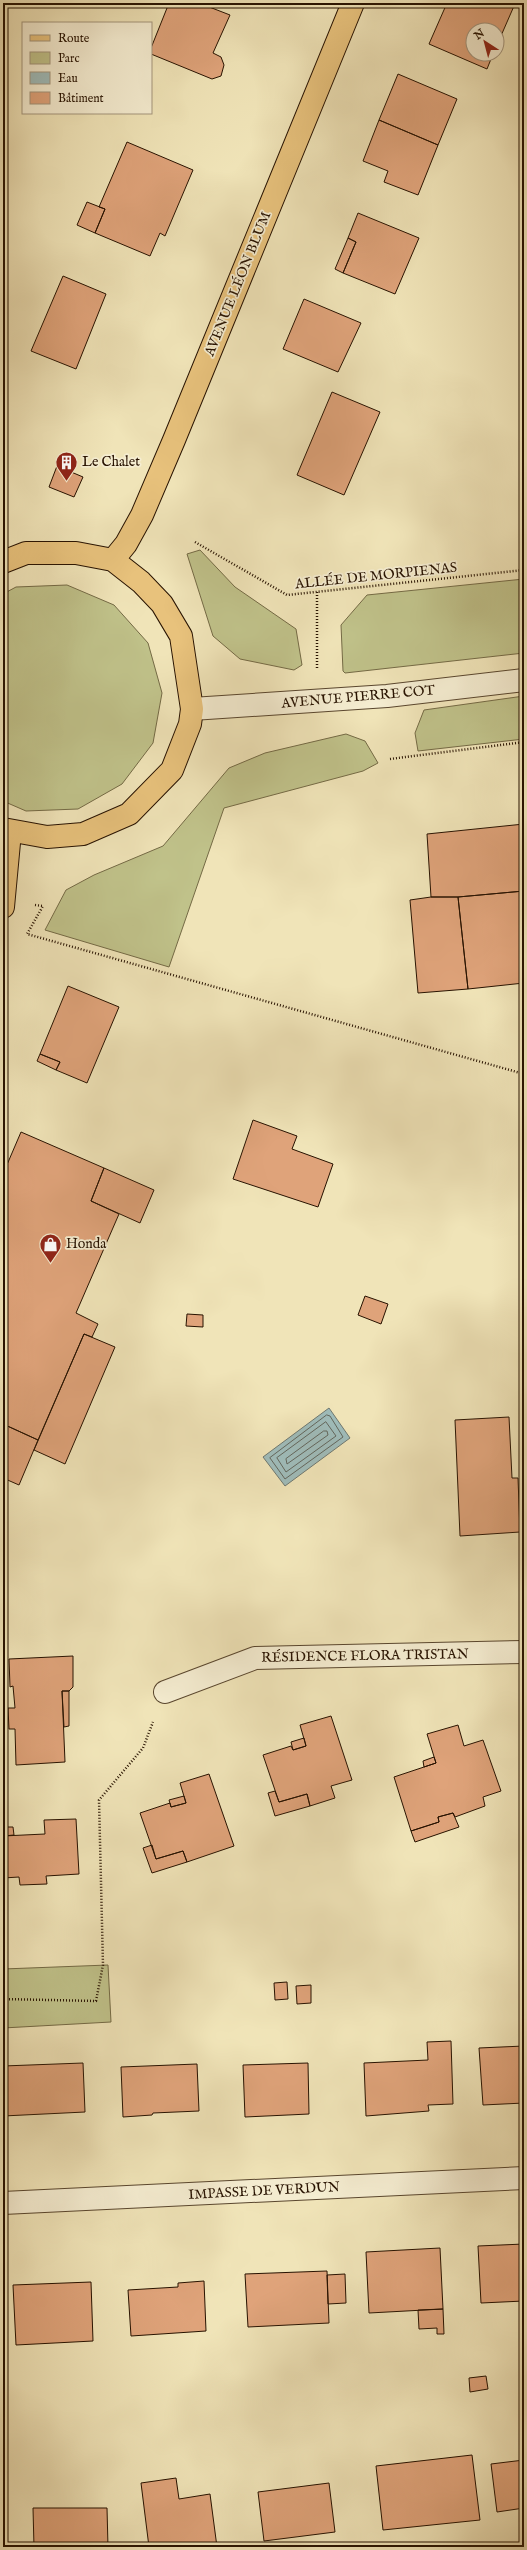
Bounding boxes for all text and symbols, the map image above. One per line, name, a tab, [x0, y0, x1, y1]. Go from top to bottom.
legend	[22, 22, 152, 114]
north arrow	[465, 22, 505, 62]
text: N	[471, 26, 488, 44]
text: Route	[58, 31, 90, 46]
text: Parc	[58, 51, 80, 66]
text: Eau	[58, 71, 78, 86]
text: Bâtiment	[58, 91, 104, 106]
street label: AVENUE LÉON BLUM	[199, 209, 275, 360]
building icon: Le Chalet	[53, 449, 79, 482]
place label: Le Chalet	[82, 453, 140, 471]
street label: ALLÉE DE MORPIENAS	[293, 558, 458, 594]
street label: AVENUE PIERRE COT	[280, 681, 436, 713]
shop icon: Honda	[37, 1231, 63, 1264]
place label: Honda	[66, 1235, 107, 1253]
street label: RÉSIDENCE FLORA TRISTAN	[261, 1644, 469, 1667]
street label: IMPASSE DE VERDUN	[188, 2178, 340, 2204]

